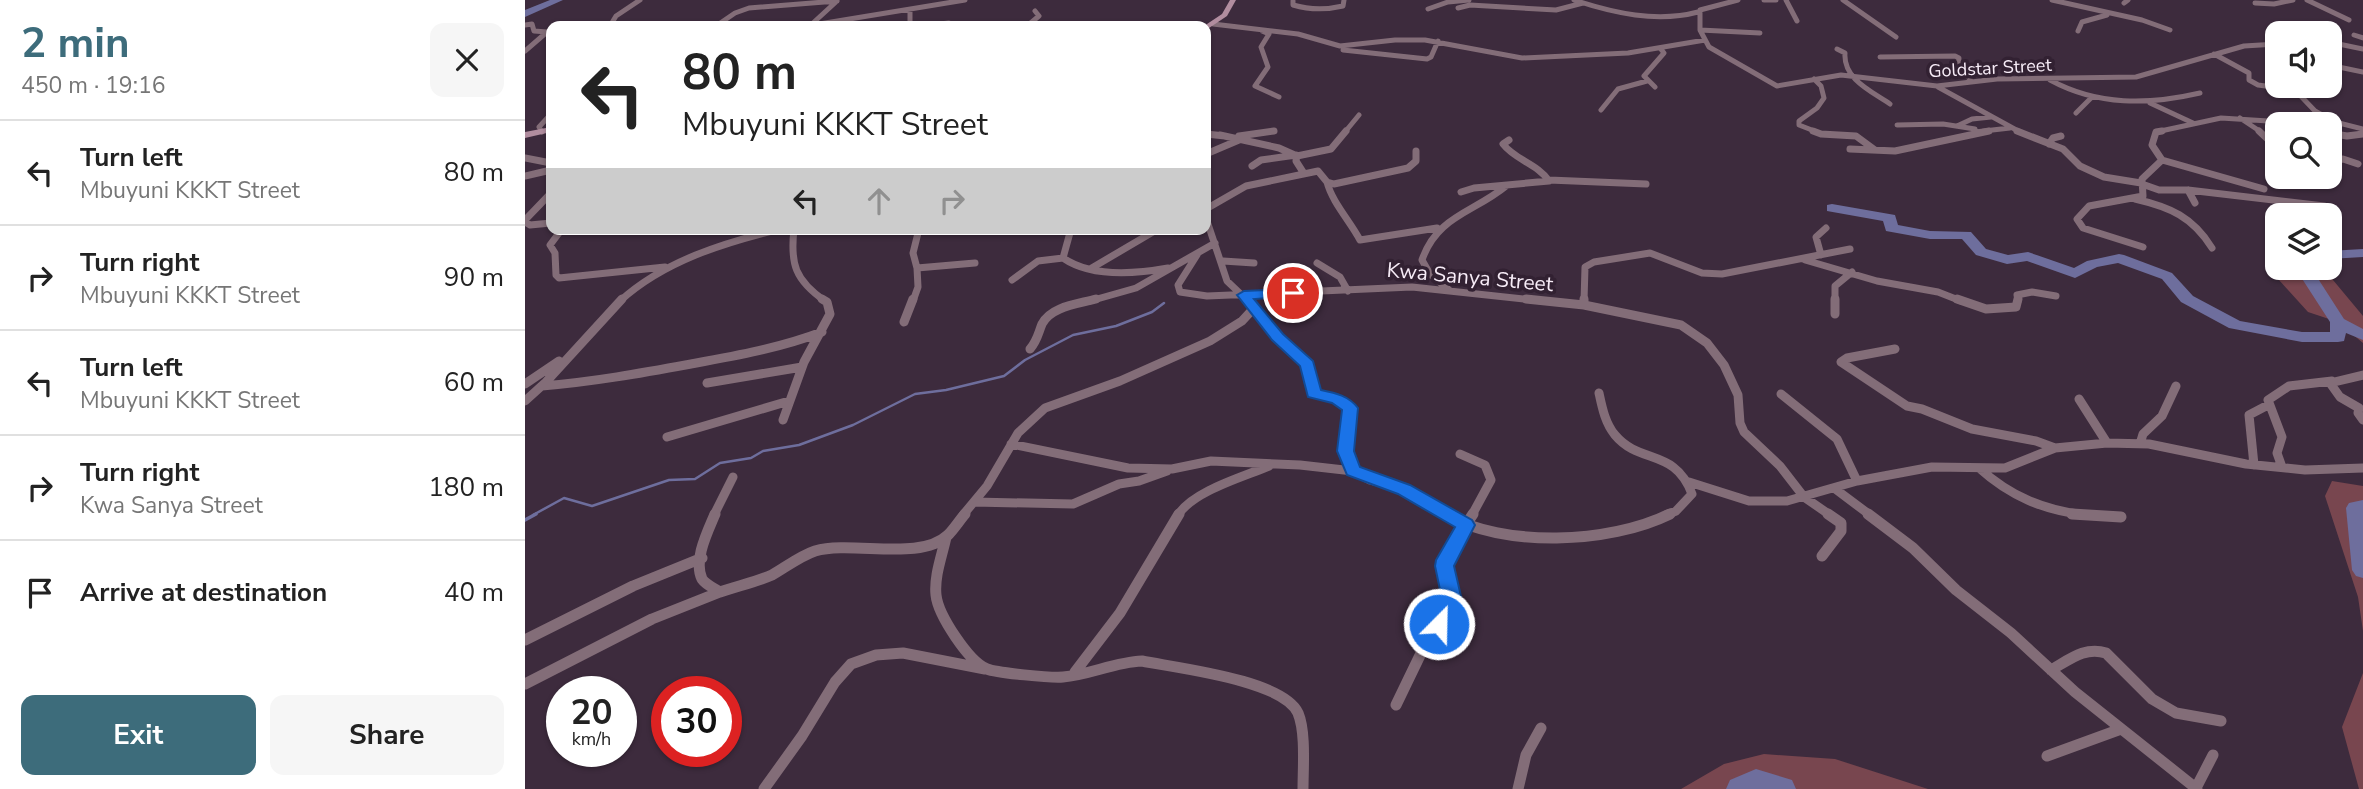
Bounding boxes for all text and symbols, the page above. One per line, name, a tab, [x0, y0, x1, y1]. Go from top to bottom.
text: 2 min	[21, 15, 130, 72]
map controls	[2265, 21, 2342, 280]
button: sound	[2265, 21, 2342, 98]
button: close	[430, 23, 504, 97]
text: 80 m	[682, 39, 797, 106]
icon: left	[567, 49, 658, 140]
street label: Goldstar Street	[1928, 53, 2053, 83]
text: 450 m · 19:16	[21, 70, 166, 101]
text: Mbuyuni KKKT Street	[682, 103, 988, 146]
button: search	[2265, 112, 2342, 189]
text: Turn left	[80, 140, 183, 175]
icon: left	[21, 154, 59, 192]
text: 80 m	[444, 155, 504, 190]
text: Mbuyuni KKKT Street	[80, 175, 300, 206]
icon: left	[787, 182, 825, 220]
icon: ahead	[860, 182, 898, 220]
icon: right	[933, 182, 971, 220]
button: layers	[2265, 203, 2342, 280]
text: Turn right	[80, 245, 199, 280]
street label: Kwa Sanya Street	[1386, 256, 1555, 298]
icon: right	[21, 259, 59, 297]
text: 90 m	[444, 260, 504, 295]
pin	[1263, 263, 1323, 323]
icon: arrive	[1274, 274, 1312, 312]
text: Mbuyuni KKKT Street	[80, 280, 300, 311]
text: Turn left	[80, 350, 183, 385]
icon: left	[21, 364, 59, 402]
text: 60 m	[444, 365, 504, 400]
text: Mbuyuni KKKT Street	[80, 385, 300, 416]
text: Turn right	[80, 455, 199, 490]
icon: right	[21, 469, 59, 507]
text: 180 m	[428, 470, 504, 505]
text: Kwa Sanya Street	[80, 490, 263, 521]
icon: arrive	[21, 574, 59, 612]
text: Arrive at destination	[80, 575, 327, 610]
text: 40 m	[444, 575, 504, 610]
position arrow	[1402, 587, 1476, 661]
speed limit sign: 30	[651, 676, 742, 767]
text: 20	[570, 689, 613, 736]
button: Exit	[21, 695, 256, 775]
button: Share	[270, 695, 504, 775]
text: km/h	[572, 727, 611, 751]

